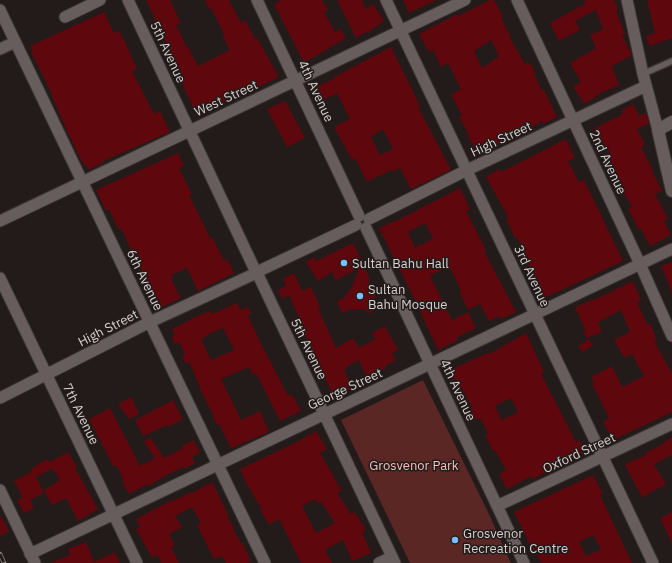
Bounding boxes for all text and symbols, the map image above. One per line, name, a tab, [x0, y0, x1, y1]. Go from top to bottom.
street label: 5th Avenue	[146, 18, 190, 86]
street label: 4th Avenue	[294, 57, 338, 125]
street label: West Street	[192, 76, 260, 120]
street label: High Street	[468, 117, 534, 161]
street label: 2nd Avenue	[586, 127, 630, 197]
street label: 3rd Avenue	[510, 242, 554, 310]
street label: 6th Avenue	[123, 247, 167, 313]
place label: Sultan Bahu Hall	[352, 255, 449, 272]
marker: Sultan Bahu Hall	[339, 258, 349, 268]
place label: Sultan Bahu Mosque	[368, 281, 448, 313]
marker: Sultan Bahu Mosque	[355, 291, 365, 301]
street label: High Street	[75, 306, 141, 350]
street label: 5th Avenue	[287, 316, 331, 382]
street label: 4th Avenue	[436, 356, 480, 424]
street label: George Street	[305, 364, 385, 414]
street label: 7th Avenue	[59, 381, 103, 447]
street label: Oxford Street	[540, 429, 618, 477]
park label: Grosvenor Park	[369, 457, 459, 474]
place label: Grosvenor Recreation Centre	[463, 525, 568, 557]
marker: Grosvenor Recreation Centre	[450, 535, 460, 545]

